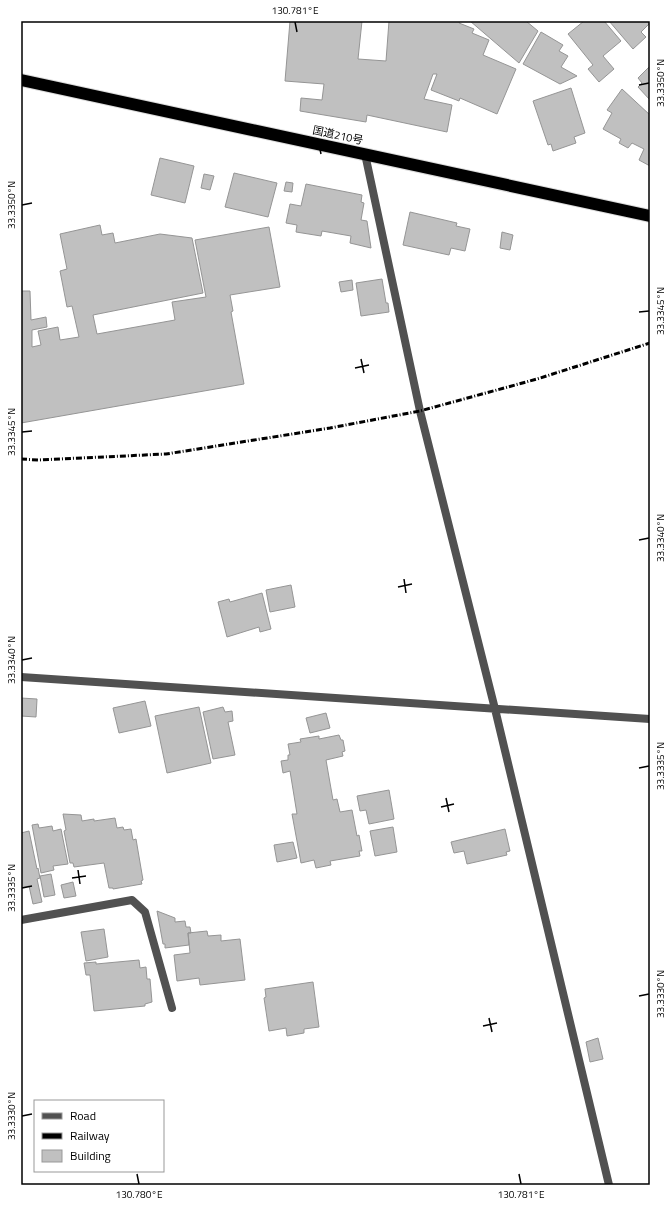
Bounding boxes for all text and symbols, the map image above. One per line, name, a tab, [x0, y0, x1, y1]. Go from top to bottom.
text: 130.781°E	[272, 3, 319, 18]
text: 33.3350°N	[653, 59, 668, 107]
street label: 国道210号	[311, 122, 365, 148]
text: 33.3350°N	[4, 181, 19, 229]
text: 33.3345°N	[653, 287, 668, 335]
text: 33.3345°N	[4, 408, 19, 456]
text: 33.3340°N	[653, 514, 668, 562]
text: 33.3340°N	[4, 636, 19, 684]
text: 33.3335°N	[653, 742, 668, 790]
text: 33.3335°N	[4, 864, 19, 912]
text: 33.3330°N	[653, 970, 668, 1018]
text: 33.3330°N	[4, 1092, 19, 1140]
legend	[34, 1100, 164, 1172]
text: Road	[70, 1106, 96, 1125]
text: Railway	[70, 1126, 110, 1145]
text: Building	[70, 1146, 111, 1165]
text: 130.780°E	[116, 1187, 163, 1202]
text: 130.781°E	[498, 1187, 545, 1202]

